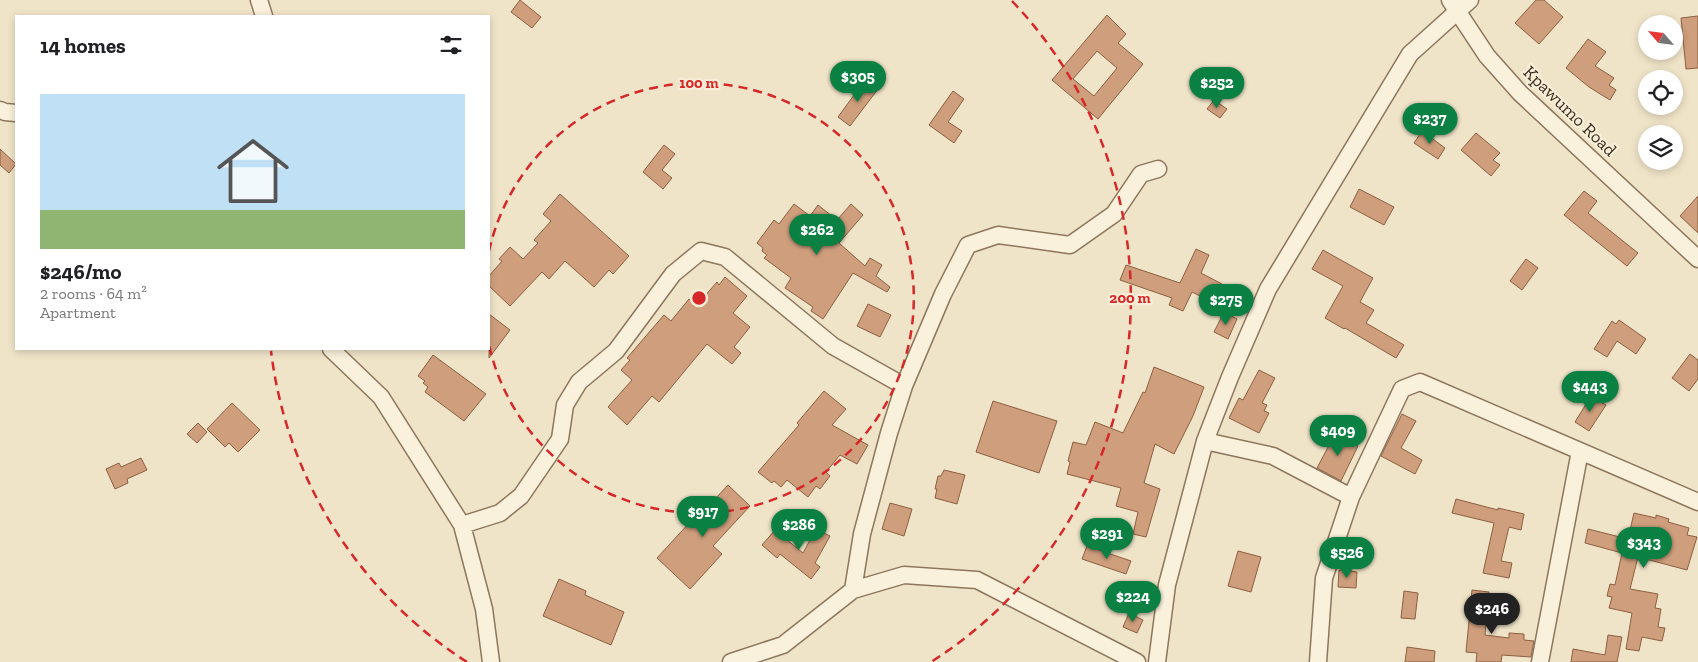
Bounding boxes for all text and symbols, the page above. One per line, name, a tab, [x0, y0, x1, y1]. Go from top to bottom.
north arrow	[1638, 15, 1682, 60]
map controls	[1638, 15, 1683, 170]
icon: filters	[437, 31, 465, 59]
text: 14 homes	[40, 33, 126, 58]
pin: $305	[828, 61, 888, 103]
street label: Kpawumo Road	[1519, 61, 1621, 161]
pin: $252	[1187, 66, 1247, 109]
text: $305	[841, 67, 875, 86]
button: locate	[1638, 70, 1683, 115]
text: $252	[1200, 73, 1234, 92]
text: 100 m	[679, 74, 719, 92]
pin: $237	[1400, 102, 1460, 145]
text: $237	[1414, 109, 1446, 128]
button: layers	[1638, 125, 1683, 170]
icon: home	[208, 126, 298, 216]
pin: $262	[787, 214, 847, 256]
text: $262	[800, 220, 834, 239]
text: $246/mo	[40, 259, 122, 284]
text: 2 rooms · 64 m²	[40, 284, 147, 303]
pin: $275	[1196, 284, 1256, 326]
centre of rings	[690, 289, 708, 307]
text: 200 m	[1109, 289, 1151, 307]
text: $275	[1210, 290, 1242, 309]
text: Apartment	[40, 303, 116, 322]
pin: $443	[1560, 370, 1620, 413]
text: $443	[1573, 377, 1607, 396]
pin: $409	[1308, 414, 1368, 457]
text: $409	[1321, 421, 1355, 440]
pin: $917	[673, 496, 733, 538]
text: $917	[688, 502, 718, 521]
pin: $286	[769, 508, 829, 551]
text: $286	[782, 515, 816, 534]
pin: $291	[1077, 518, 1137, 560]
text: $291	[1091, 524, 1123, 543]
pin: $343	[1614, 526, 1674, 569]
text: $343	[1627, 533, 1661, 552]
pin: $526	[1317, 536, 1377, 579]
text: $526	[1330, 543, 1364, 562]
pin: $224	[1103, 580, 1163, 623]
text: $224	[1116, 587, 1150, 606]
pin: $246	[1462, 592, 1522, 635]
text: $246	[1475, 599, 1509, 618]

